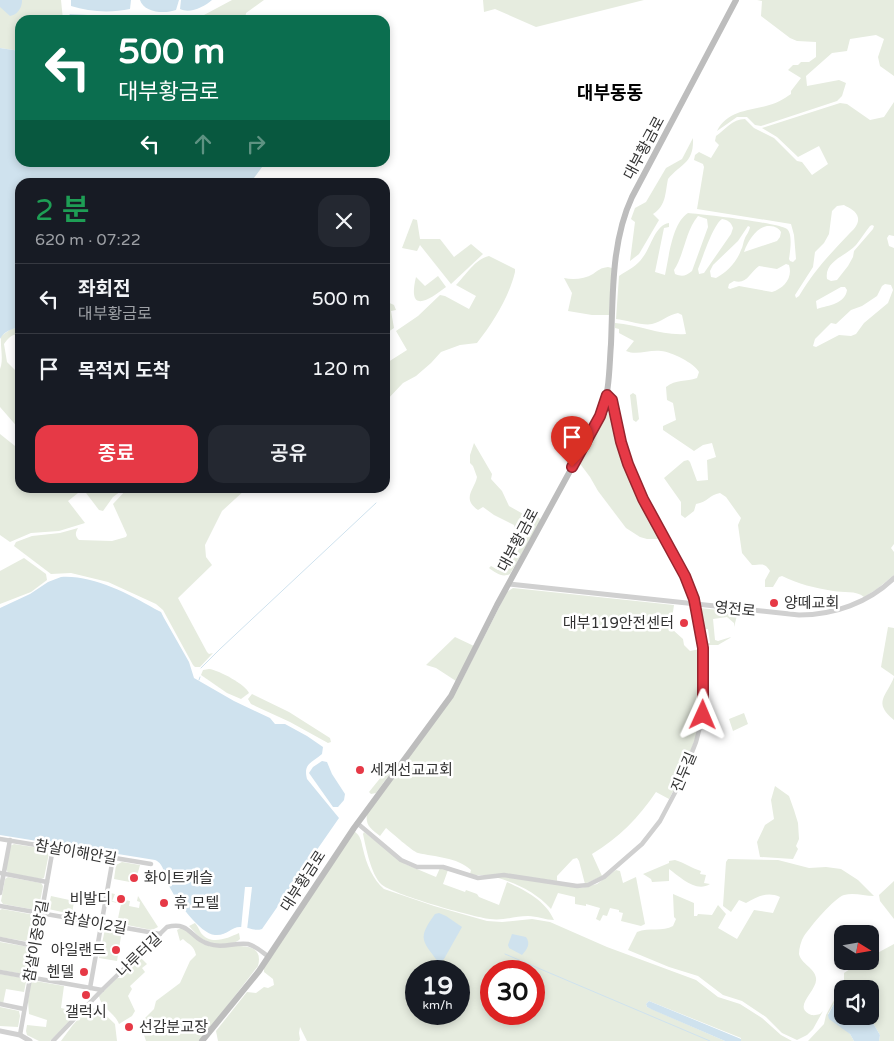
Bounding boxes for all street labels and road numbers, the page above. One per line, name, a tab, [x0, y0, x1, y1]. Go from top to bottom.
street label: 대부황금로	[620, 113, 668, 183]
street label: 대부황금로	[494, 505, 542, 575]
street label: 영전로	[713, 598, 757, 620]
street label: 진두길	[668, 749, 700, 795]
street label: 참살이해안길	[34, 836, 118, 868]
street label: 대부황금로	[277, 847, 329, 915]
street label: 참살이중앙길	[20, 899, 52, 983]
street label: 참살이2길	[62, 909, 128, 937]
street label: 나루터길	[113, 929, 165, 981]

